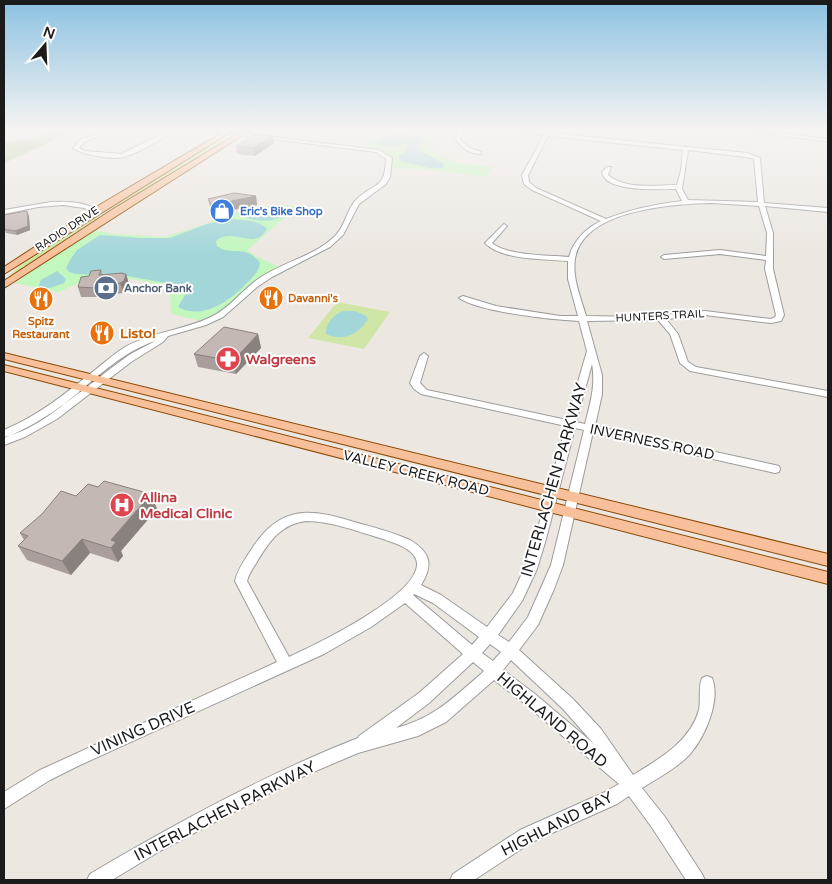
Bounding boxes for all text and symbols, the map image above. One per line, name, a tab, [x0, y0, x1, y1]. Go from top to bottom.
north arrow	[20, 20, 70, 70]
text: N	[41, 23, 57, 43]
shop icon: Eric's Bike Shop	[209, 198, 235, 224]
street label: RADIO DRIVE	[33, 204, 101, 254]
place label: Eric's Bike Shop	[240, 205, 323, 219]
bank icon: Anchor Bank	[93, 275, 119, 301]
place label: Anchor Bank	[124, 282, 192, 295]
restaurant icon: Davanni's	[258, 285, 284, 311]
restaurant icon: Spitz Restaurant	[28, 286, 54, 312]
place label: Davanni's	[288, 292, 339, 305]
street label: HUNTERS TRAIL	[615, 307, 705, 325]
place label: Spitz Restaurant	[12, 315, 71, 341]
restaurant icon: Listo!	[89, 320, 115, 346]
place label: Listo!	[120, 325, 156, 342]
pharmacy icon: Walgreens	[215, 346, 241, 372]
place label: Walgreens	[246, 351, 316, 368]
street label: INTERLACHEN PARKWAY	[517, 381, 591, 579]
street label: INVERNESS ROAD	[588, 420, 716, 464]
street label: VALLEY CREEK ROAD	[341, 447, 491, 499]
place label: Allina Medical Clinic	[140, 489, 233, 522]
hospital icon: Allina Medical Clinic	[109, 492, 135, 518]
street label: HIGHLAND ROAD	[492, 668, 612, 772]
street label: VINING DRIVE	[88, 697, 198, 761]
street label: INTERLACHEN PARKWAY	[131, 756, 319, 866]
street label: HIGHLAND BAY	[498, 787, 616, 861]

